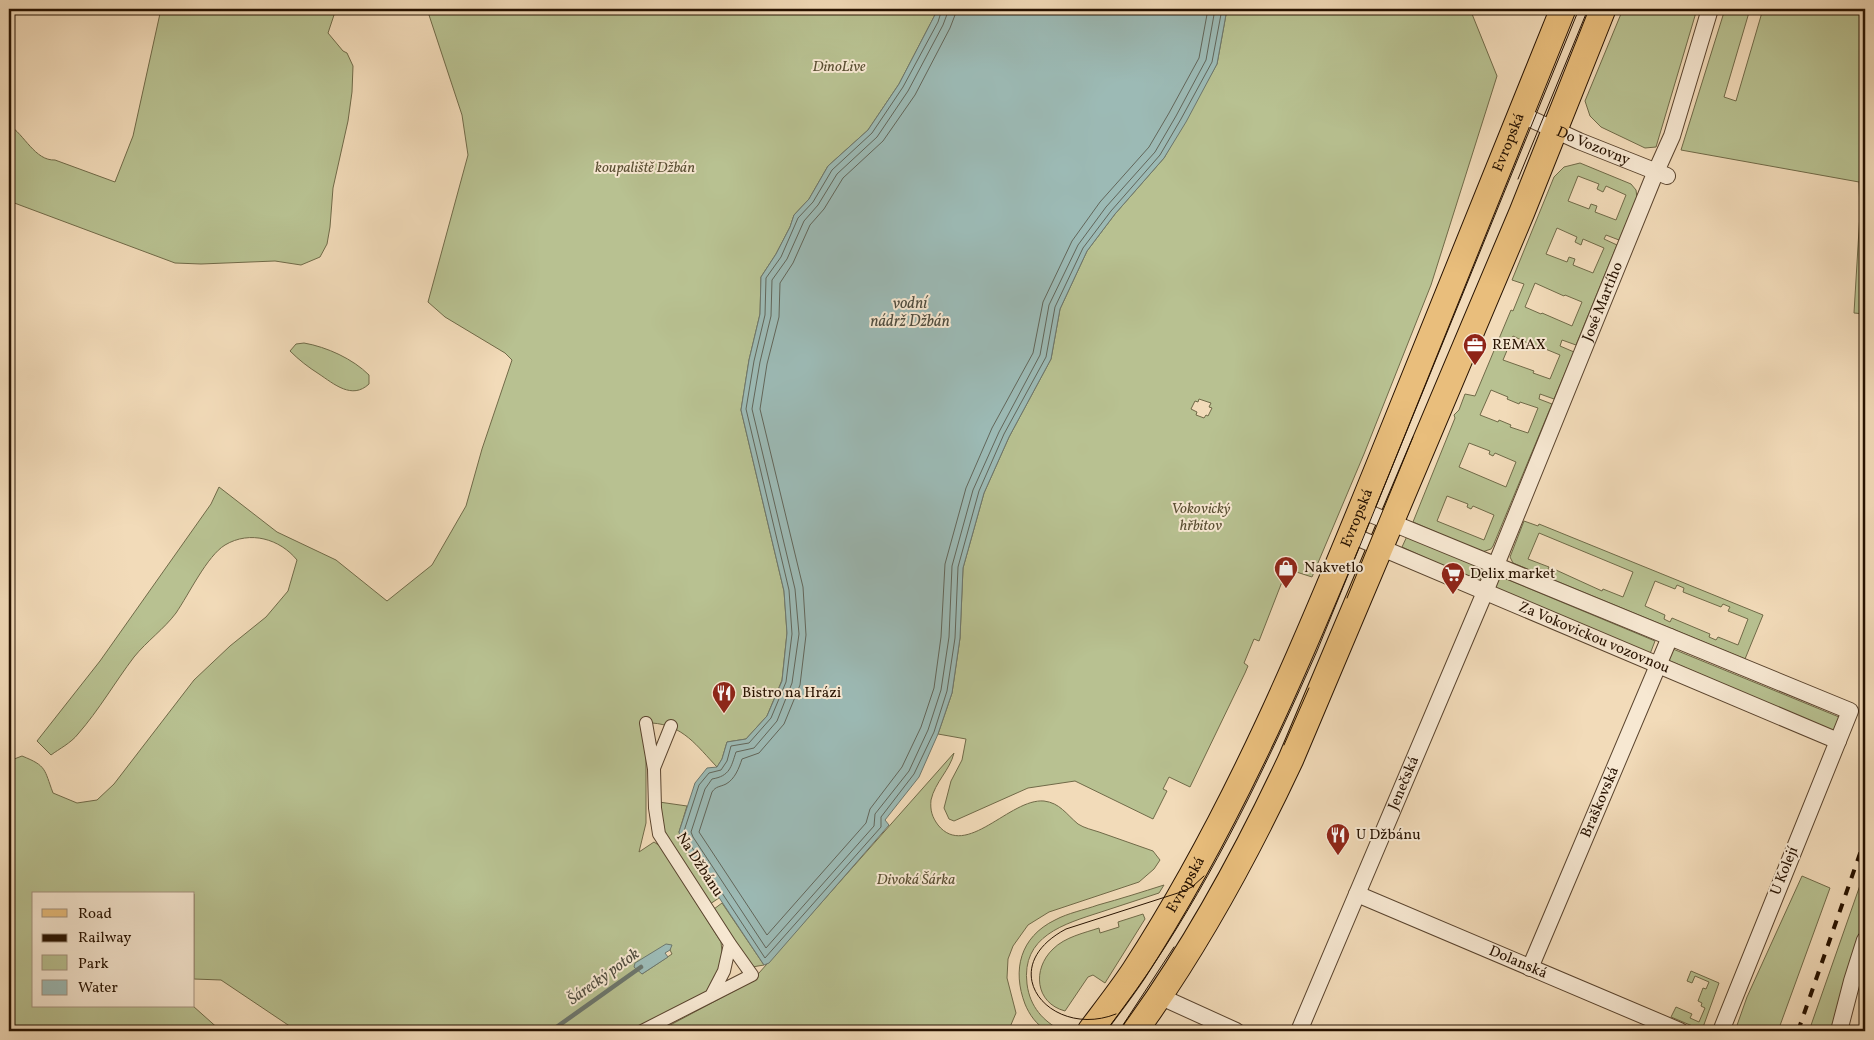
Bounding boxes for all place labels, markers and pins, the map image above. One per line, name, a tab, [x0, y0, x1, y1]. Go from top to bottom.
office icon: REMAX	[1462, 332, 1488, 366]
place label: REMAX	[1492, 335, 1546, 356]
shop icon: Nakvetlo	[1273, 555, 1299, 589]
place label: Nakvetlo	[1304, 558, 1363, 579]
supermarket icon: Delix market	[1440, 561, 1466, 595]
place label: Delix market	[1470, 564, 1555, 585]
restaurant icon: Bistro na Hrázi	[711, 680, 737, 714]
place label: Bistro na Hrázi	[742, 683, 841, 704]
restaurant icon: U Džbánu	[1325, 822, 1351, 856]
place label: U Džbánu	[1356, 825, 1421, 846]

